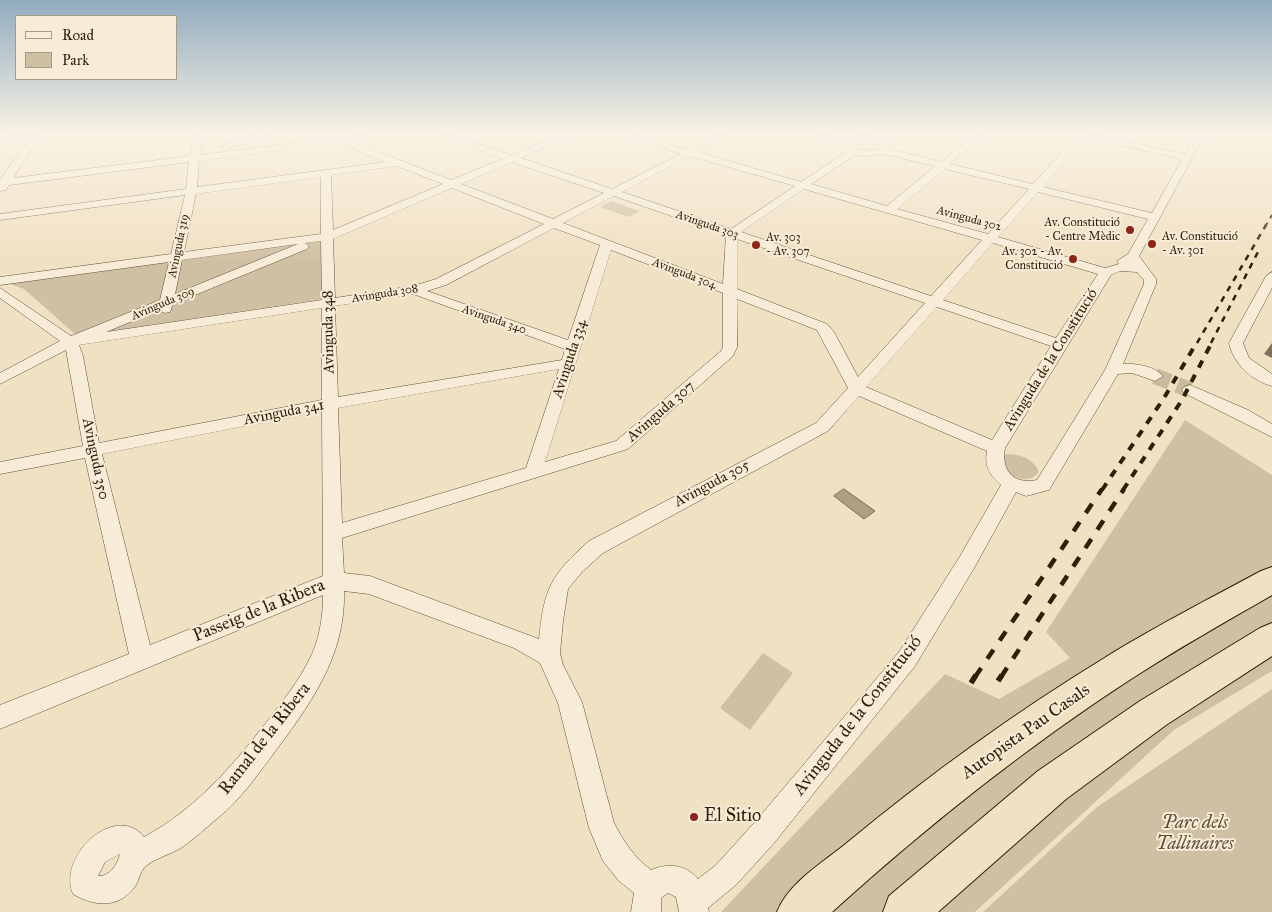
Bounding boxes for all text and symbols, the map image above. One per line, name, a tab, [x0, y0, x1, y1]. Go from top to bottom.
legend	[15, 15, 178, 80]
text: Road	[62, 26, 94, 44]
text: Park	[62, 51, 89, 69]
street label: Avinguda 302	[935, 203, 1003, 235]
street label: Avinguda 303	[674, 208, 740, 242]
street label: Avinguda 319	[165, 213, 193, 279]
place label: Av. Constitució - Centre Mèdic	[1044, 216, 1120, 244]
marker: Av. Constitució - Centre Mèdic	[1124, 224, 1136, 236]
place label: Av. Constitució - Av. 301	[1162, 230, 1238, 258]
place label: Av. 303 - Av. 307	[766, 231, 810, 259]
marker: Av. Constitució - Av. 301	[1146, 238, 1158, 250]
marker: Av. 303 - Av. 307	[750, 239, 762, 251]
place label: Av. 302 - Av. Constitució	[1002, 245, 1063, 273]
marker: Av. 302 - Av. Constitució	[1067, 253, 1079, 265]
street label: Avinguda 304	[650, 255, 718, 293]
street label: Avinguda 308	[351, 282, 419, 306]
street label: Avinguda 309	[129, 284, 197, 324]
street label: Avinguda de la Constitució	[1000, 286, 1102, 434]
street label: Avinguda 348	[319, 290, 339, 374]
street label: Avinguda 340	[460, 302, 528, 338]
street label: Avinguda 334	[549, 317, 591, 401]
street label: Avinguda 307	[623, 378, 699, 446]
street label: Avinguda 341	[242, 396, 326, 430]
street label: Avinguda 350	[78, 417, 112, 501]
street label: Avinguda 305	[671, 457, 753, 511]
street label: Passeig de la Ribera	[190, 575, 328, 647]
street label: Avinguda de la Constitució	[789, 632, 927, 800]
street label: Ramal de la Ribera	[214, 679, 316, 799]
street label: Autopista Pau Casals	[958, 680, 1094, 784]
place label: El Sitio	[704, 806, 761, 828]
marker: El Sitio	[688, 811, 700, 823]
park label: Parc dels Tallinaires	[1156, 813, 1234, 856]

